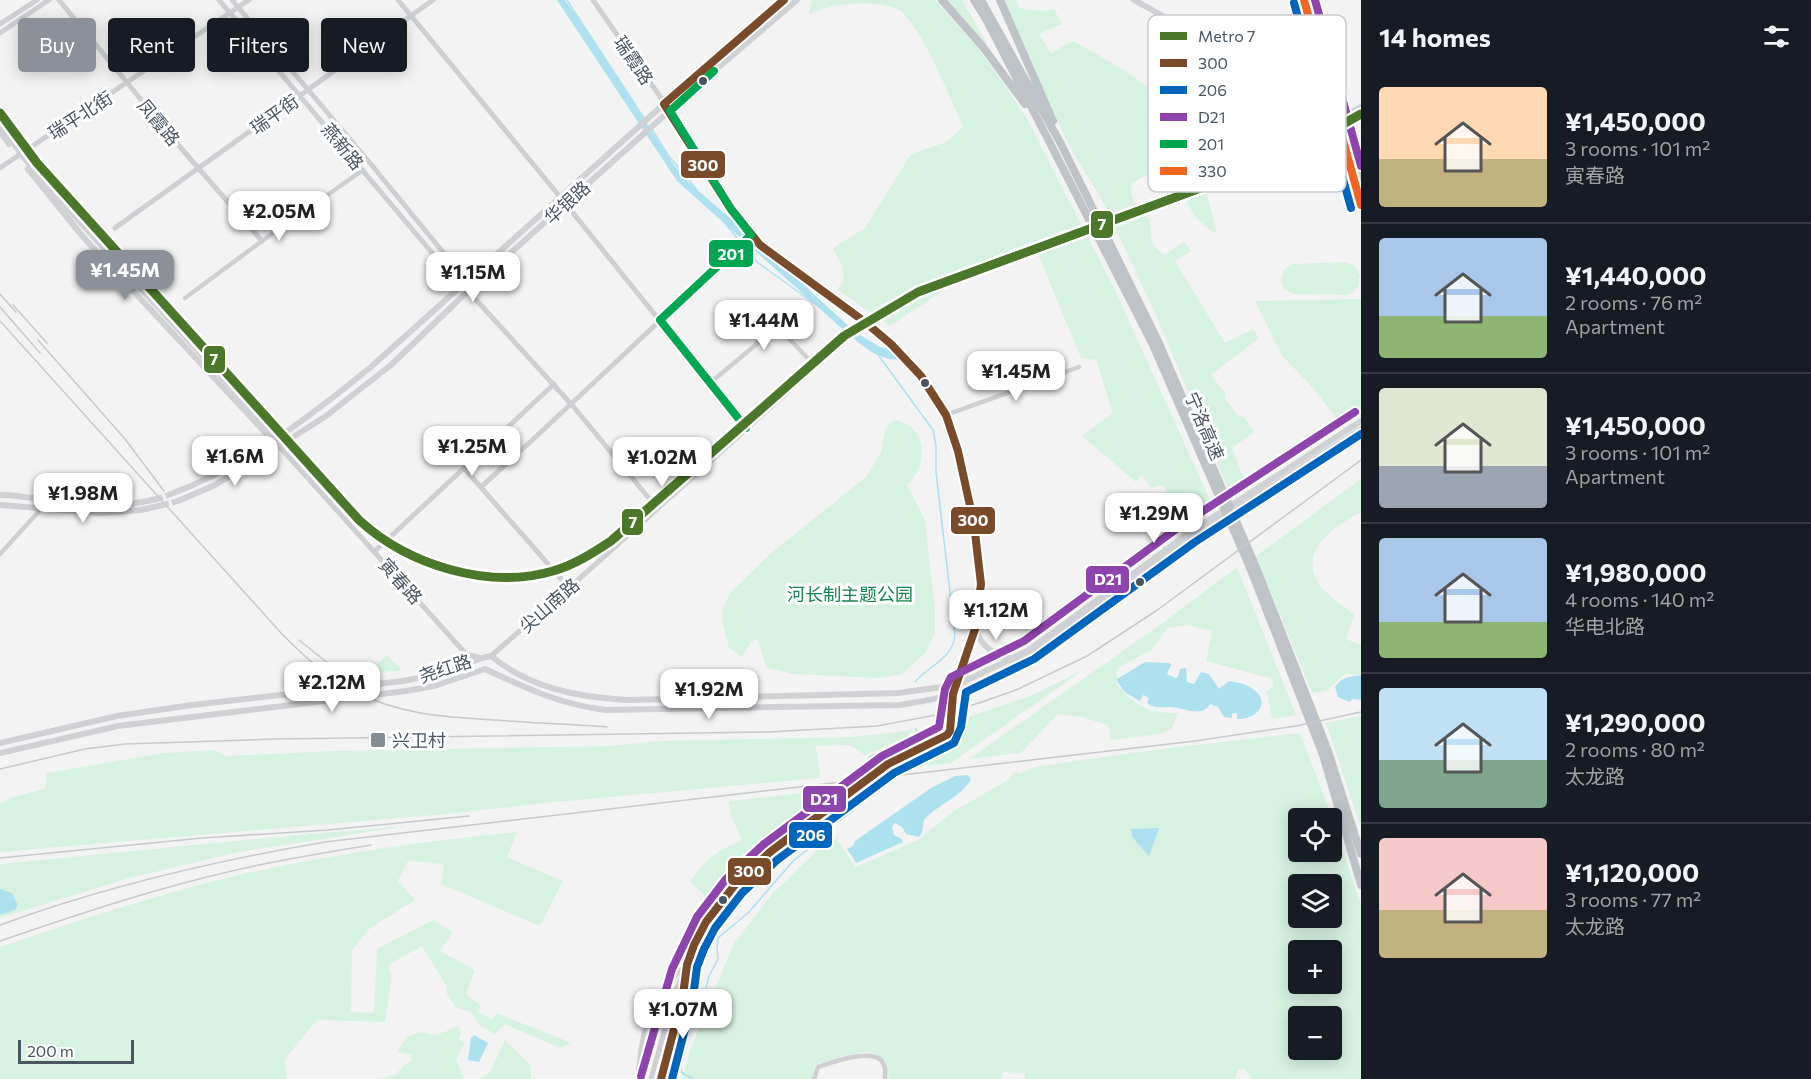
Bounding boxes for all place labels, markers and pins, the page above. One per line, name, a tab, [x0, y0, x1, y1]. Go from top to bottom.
unlabelled marker	[697, 75, 709, 87]
pin: ¥2.05M	[230, 191, 328, 242]
pin: ¥1.45M	[76, 250, 174, 301]
pin: ¥1.15M	[424, 252, 522, 303]
pin: ¥1.44M	[715, 300, 813, 351]
pin: ¥1.45M	[967, 351, 1065, 402]
unlabelled marker	[919, 377, 931, 389]
pin: ¥1.25M	[423, 426, 521, 477]
pin: ¥1.6M	[193, 436, 277, 487]
pin: ¥1.02M	[613, 437, 711, 488]
pin: ¥1.98M	[34, 473, 132, 524]
pin: ¥1.29M	[1105, 493, 1203, 544]
unlabelled marker	[1134, 576, 1146, 588]
pin: ¥1.12M	[947, 590, 1045, 641]
pin: ¥2.12M	[283, 662, 381, 713]
pin: ¥1.92M	[660, 669, 758, 720]
place label: 兴卫村	[392, 729, 446, 751]
marker: 兴卫村	[369, 731, 387, 749]
unlabelled marker	[717, 894, 729, 906]
pin: ¥1.07M	[634, 989, 732, 1040]

